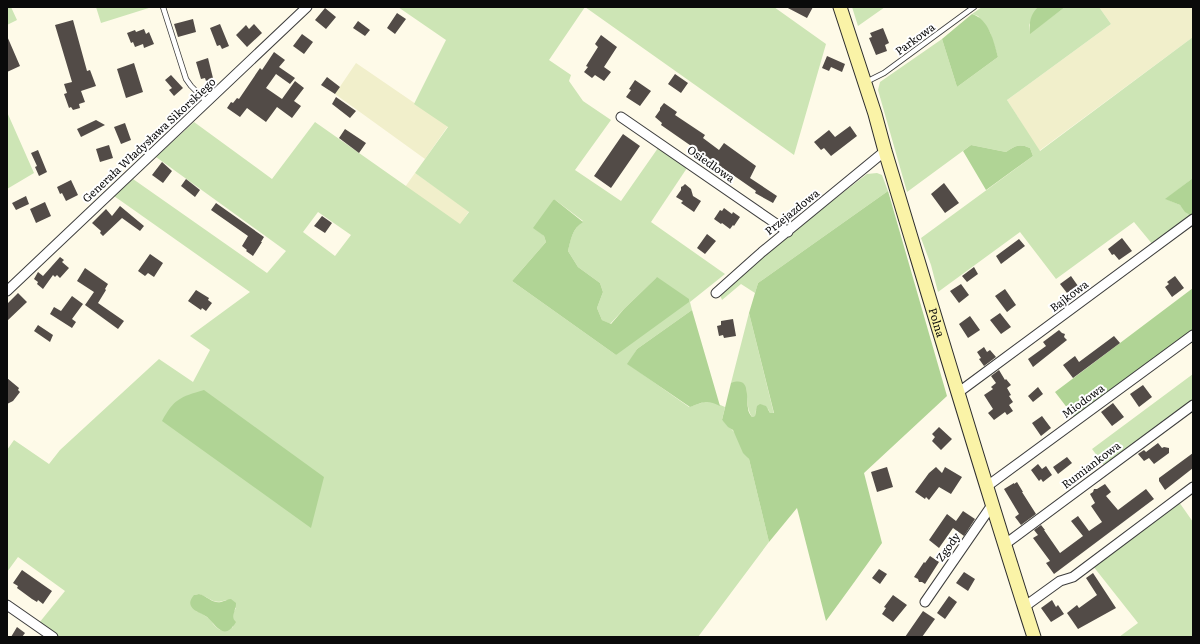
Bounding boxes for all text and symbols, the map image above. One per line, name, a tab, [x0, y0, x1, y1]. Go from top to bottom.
street label: Parkowa	[891, 18, 938, 58]
street label: Generała Władysława Sikorskiego	[78, 73, 219, 205]
street label: Osiedlowa	[685, 141, 739, 185]
street label: Przejazdowa	[761, 184, 822, 238]
street label: Bajkowa	[1046, 275, 1091, 315]
street label: Polna	[926, 306, 950, 339]
street label: Miodowa	[1058, 379, 1107, 421]
street label: Rumiankowa	[1058, 437, 1123, 492]
street label: Zgody	[931, 528, 963, 564]

